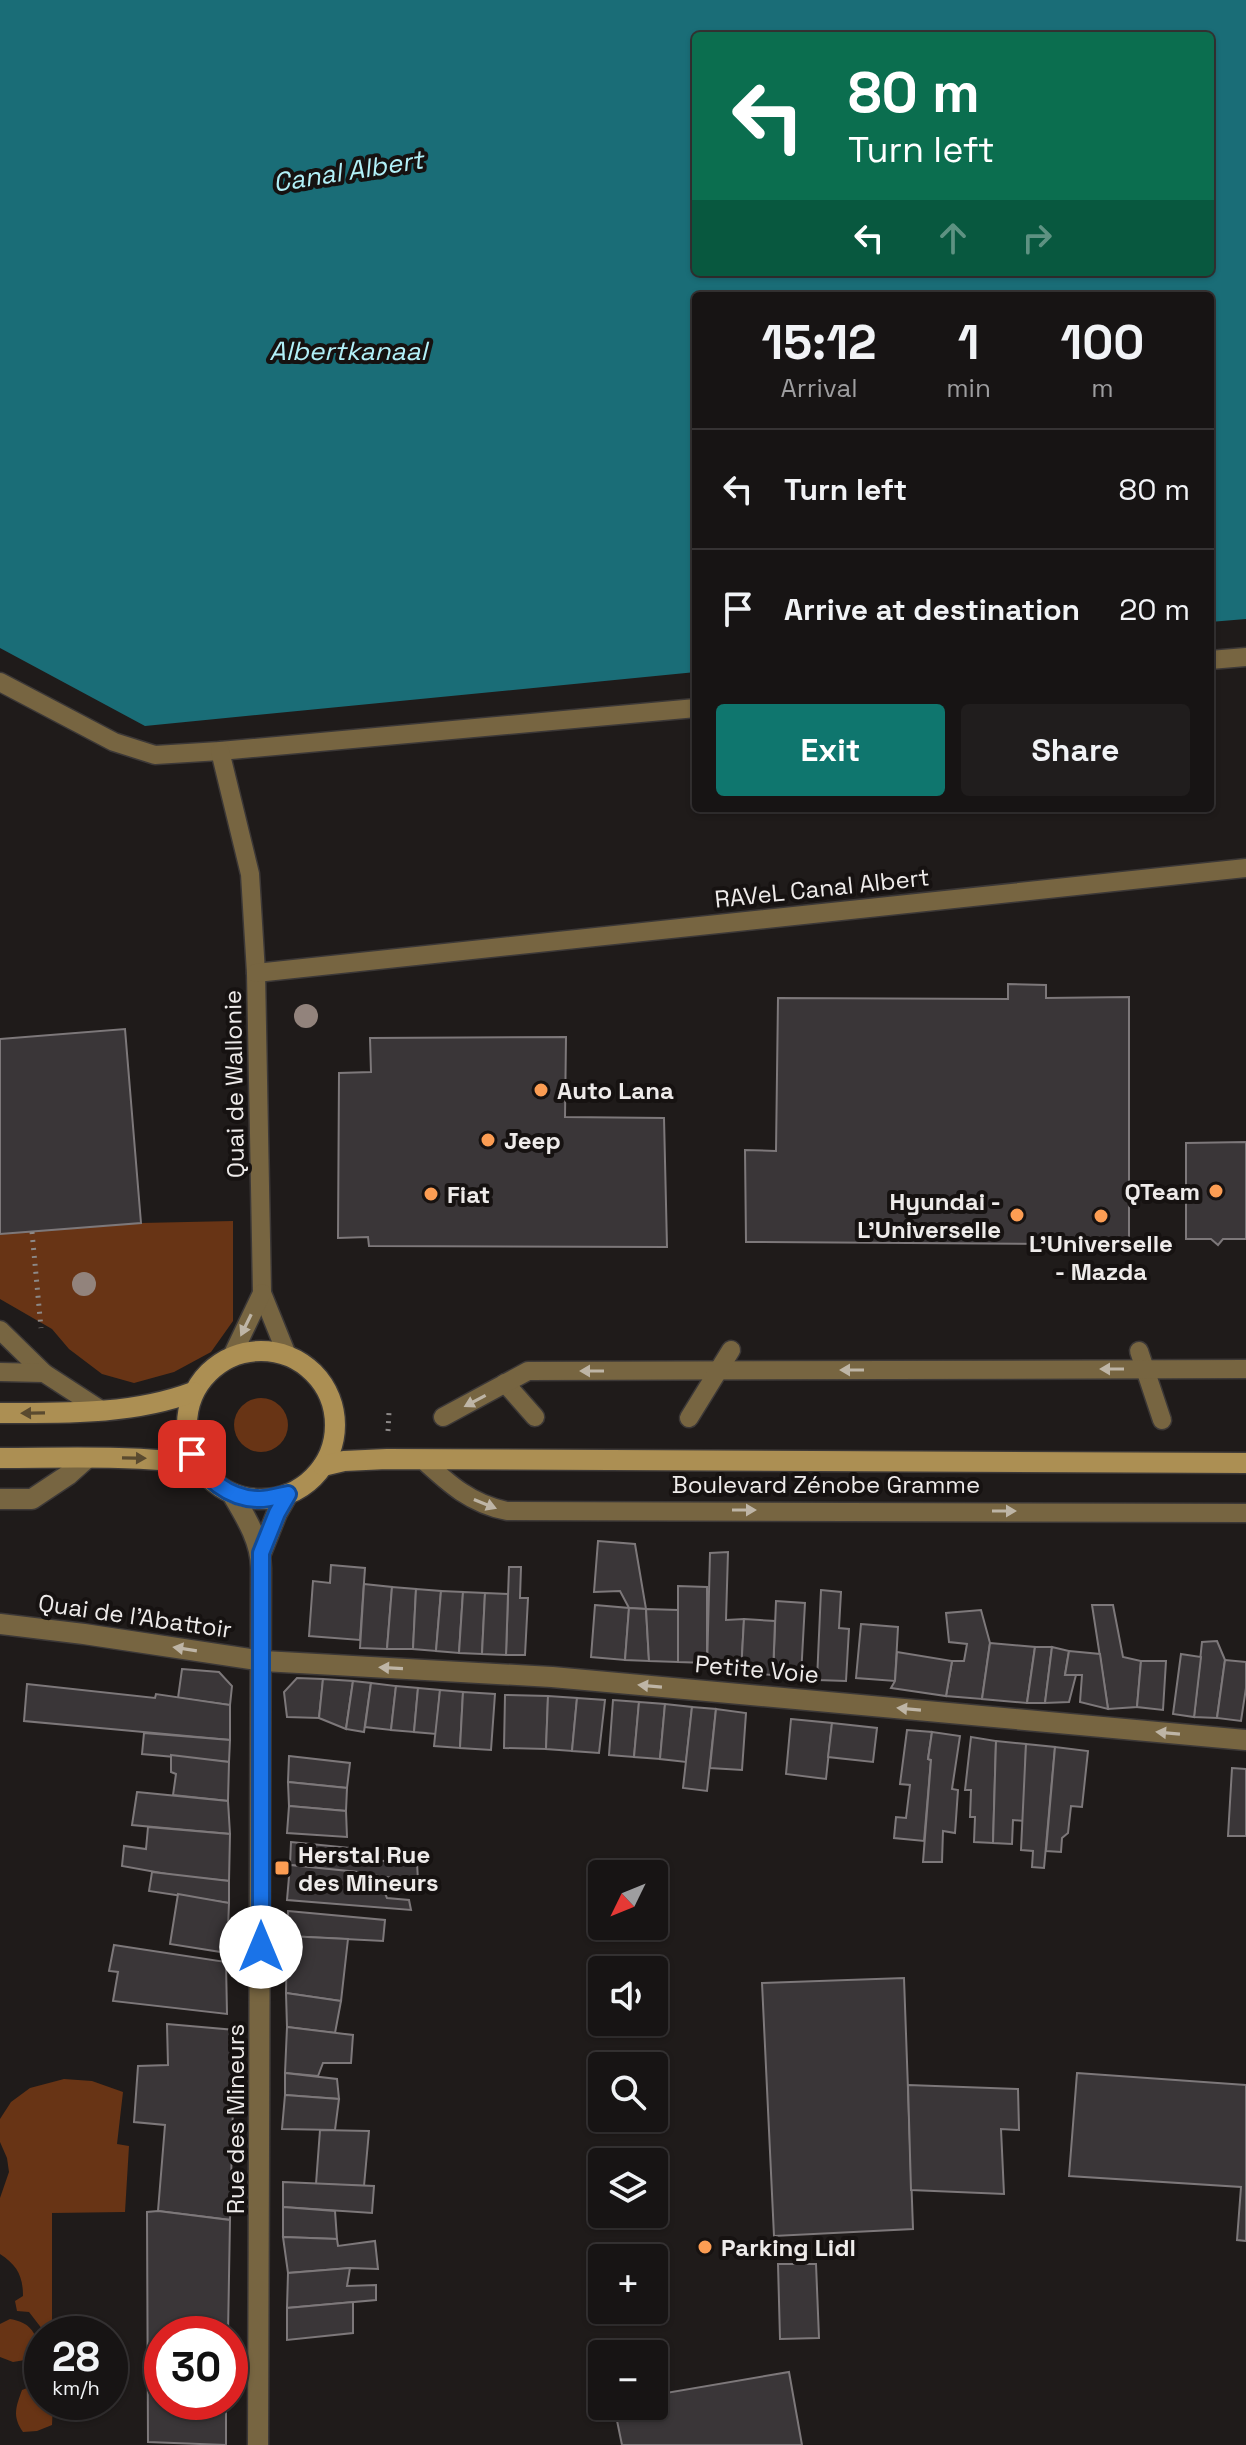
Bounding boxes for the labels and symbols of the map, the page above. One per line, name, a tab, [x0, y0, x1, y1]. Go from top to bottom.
water label: Canal Albert	[270, 142, 428, 200]
water label: Albertkanaal	[269, 334, 429, 368]
street label: RAVeL Canal Albert	[713, 861, 931, 915]
street label: Quai de Wallonie	[217, 990, 251, 1178]
place label: Auto Lana	[557, 1075, 674, 1106]
marker: Auto Lana	[532, 1081, 550, 1099]
place label: Jeep	[504, 1125, 561, 1156]
marker: Jeep	[479, 1131, 497, 1149]
place label: QTeam	[1124, 1176, 1200, 1207]
place label: Fiat	[447, 1179, 490, 1210]
marker: QTeam	[1207, 1182, 1225, 1200]
marker: Fiat	[422, 1185, 440, 1203]
place label: Hyundai - L'Universelle	[857, 1186, 1001, 1245]
marker: Hyundai - L'Universelle	[1008, 1206, 1026, 1224]
marker: L'Universelle - Mazda	[1092, 1207, 1110, 1225]
place label: L'Universelle - Mazda	[1029, 1228, 1173, 1287]
one-way arrow	[239, 1314, 253, 1337]
one-way arrow	[1099, 1363, 1124, 1375]
one-way arrow	[839, 1364, 864, 1376]
one-way arrow	[579, 1365, 604, 1377]
one-way arrow	[463, 1394, 486, 1407]
one-way arrow	[20, 1407, 45, 1419]
pin	[158, 1420, 226, 1488]
one-way arrow	[122, 1452, 147, 1465]
street label: Boulevard Zénobe Gramme	[672, 1469, 980, 1500]
one-way arrow	[473, 1498, 497, 1511]
one-way arrow	[732, 1504, 757, 1516]
one-way arrow	[992, 1505, 1017, 1517]
street label: Quai de l'Abattoir	[36, 1587, 234, 1645]
one-way arrow	[173, 1642, 198, 1655]
street label: Petite Voie	[694, 1648, 820, 1690]
one-way arrow	[378, 1661, 403, 1674]
one-way arrow	[638, 1679, 663, 1692]
one-way arrow	[896, 1702, 921, 1715]
one-way arrow	[1155, 1726, 1180, 1739]
place label: Herstal Rue des Mineurs	[298, 1839, 439, 1898]
marker: Herstal Rue des Mineurs	[273, 1859, 291, 1877]
north arrow	[588, 1860, 668, 1940]
position arrow	[219, 1905, 303, 1989]
street label: Rue des Mineurs	[220, 2024, 251, 2214]
place label: Parking Lidl	[721, 2232, 856, 2263]
marker: Parking Lidl	[696, 2238, 714, 2256]
speed limit sign: 30	[144, 2316, 248, 2420]

